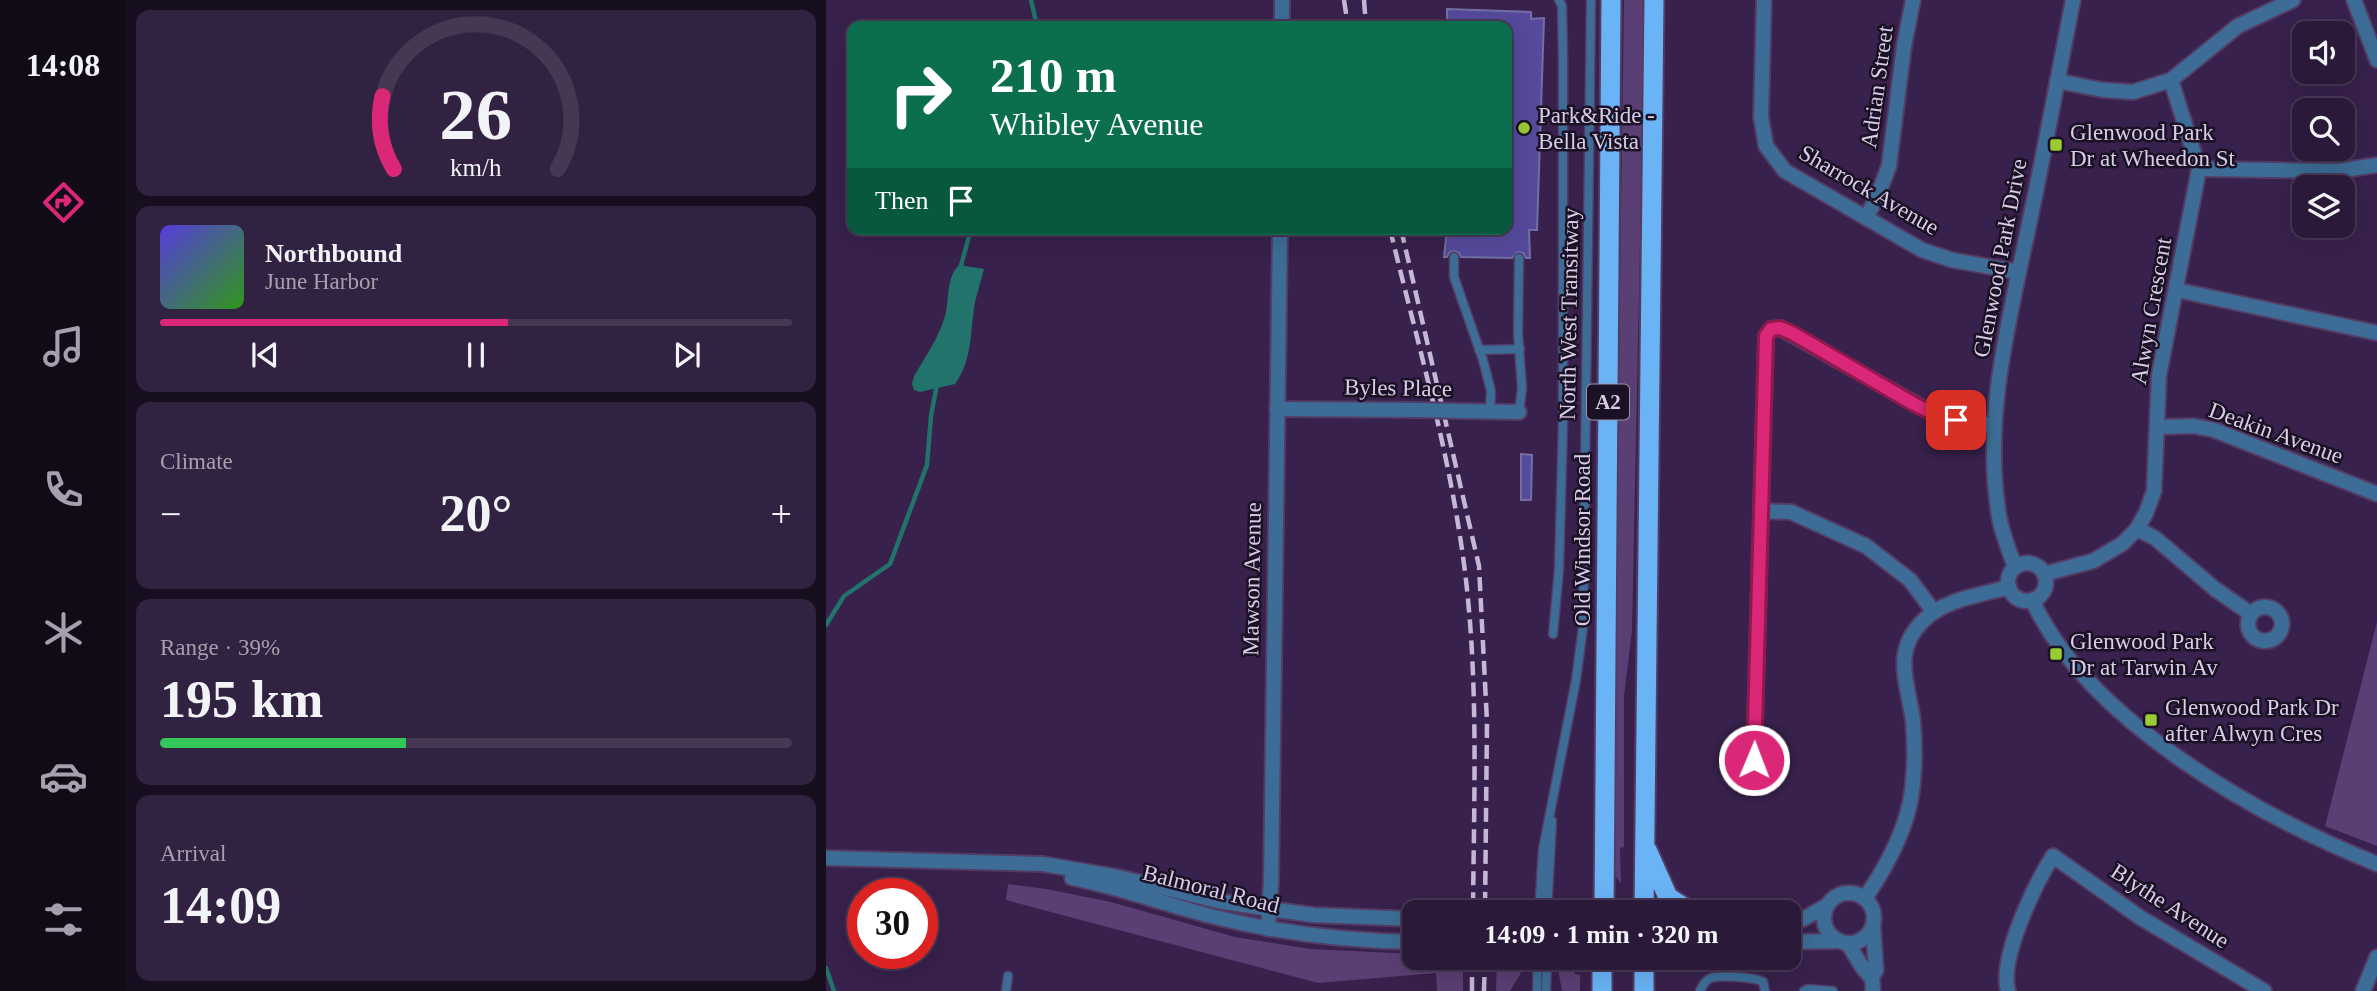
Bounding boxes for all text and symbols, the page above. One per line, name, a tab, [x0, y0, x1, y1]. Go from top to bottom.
map controls	[2292, 21, 2355, 238]
button: sound	[2292, 21, 2355, 84]
street label: Adrian Street	[1856, 24, 1898, 150]
text: 14:08	[26, 47, 100, 83]
text: 210 m	[990, 48, 1117, 103]
icon: right	[875, 49, 966, 140]
text: 26	[440, 74, 512, 155]
button: search	[2292, 98, 2355, 161]
place label: Park&Ride - Bella Vista	[1538, 103, 1655, 154]
text: Whibley Avenue	[990, 106, 1204, 142]
marker: Park&Ride - Bella Vista	[1516, 120, 1532, 136]
place label: Glenwood Park Dr at Wheedon St	[2070, 120, 2236, 171]
marker: Glenwood Park Dr at Wheedon St	[2048, 137, 2064, 153]
street label: Sharrock Avenue	[1795, 140, 1943, 240]
text: km/h	[450, 154, 502, 181]
street label: Glenwood Park Drive	[1968, 157, 2032, 359]
button: layers	[2292, 175, 2355, 238]
icon: directions	[39, 178, 88, 227]
icon: arrive	[942, 182, 980, 220]
text: Then	[875, 186, 928, 215]
street label: North West Transitway	[1555, 207, 1583, 420]
street label: Alwyn Crescent	[2126, 235, 2176, 386]
text: Northbound	[265, 239, 402, 268]
text: June Harbor	[265, 269, 378, 294]
icon: music	[39, 322, 88, 371]
icon: previous	[246, 336, 284, 374]
icon: pause	[457, 336, 495, 374]
icon: next	[668, 336, 706, 374]
street label: Byles Place	[1344, 375, 1452, 401]
road number: A2	[1587, 384, 1629, 420]
pin	[1926, 390, 1986, 450]
street label: Deakin Avenue	[2206, 397, 2346, 469]
icon: arrive	[1937, 401, 1975, 439]
text: Climate	[160, 449, 233, 474]
street label: Old Windsor Road	[1570, 453, 1595, 626]
icon: phone	[39, 465, 88, 514]
text: 20°	[440, 485, 512, 542]
text: −	[160, 493, 181, 535]
text: +	[771, 493, 792, 535]
street label: Mawson Avenue	[1238, 502, 1266, 656]
icon: climate	[39, 608, 88, 657]
place label: Glenwood Park Dr at Tarwin Av	[2070, 629, 2218, 680]
text: Range · 39%	[160, 635, 280, 660]
marker: Glenwood Park Dr at Tarwin Av	[2048, 646, 2064, 662]
text: 195 km	[160, 671, 323, 728]
place label: Glenwood Park Dr after Alwyn Cres	[2165, 695, 2339, 746]
marker: Glenwood Park Dr after Alwyn Cres	[2143, 712, 2159, 728]
position arrow	[1717, 723, 1791, 797]
icon: car	[39, 752, 88, 801]
text: Arrival	[160, 841, 226, 866]
street label: Blythe Avenue	[2106, 859, 2234, 953]
street label: Balmoral Road	[1140, 860, 1282, 918]
text: 14:09	[160, 877, 281, 934]
speed limit sign: 30	[847, 878, 938, 969]
icon: filters	[39, 895, 88, 944]
text: 14:09 · 1 min · 320 m	[1485, 920, 1719, 949]

